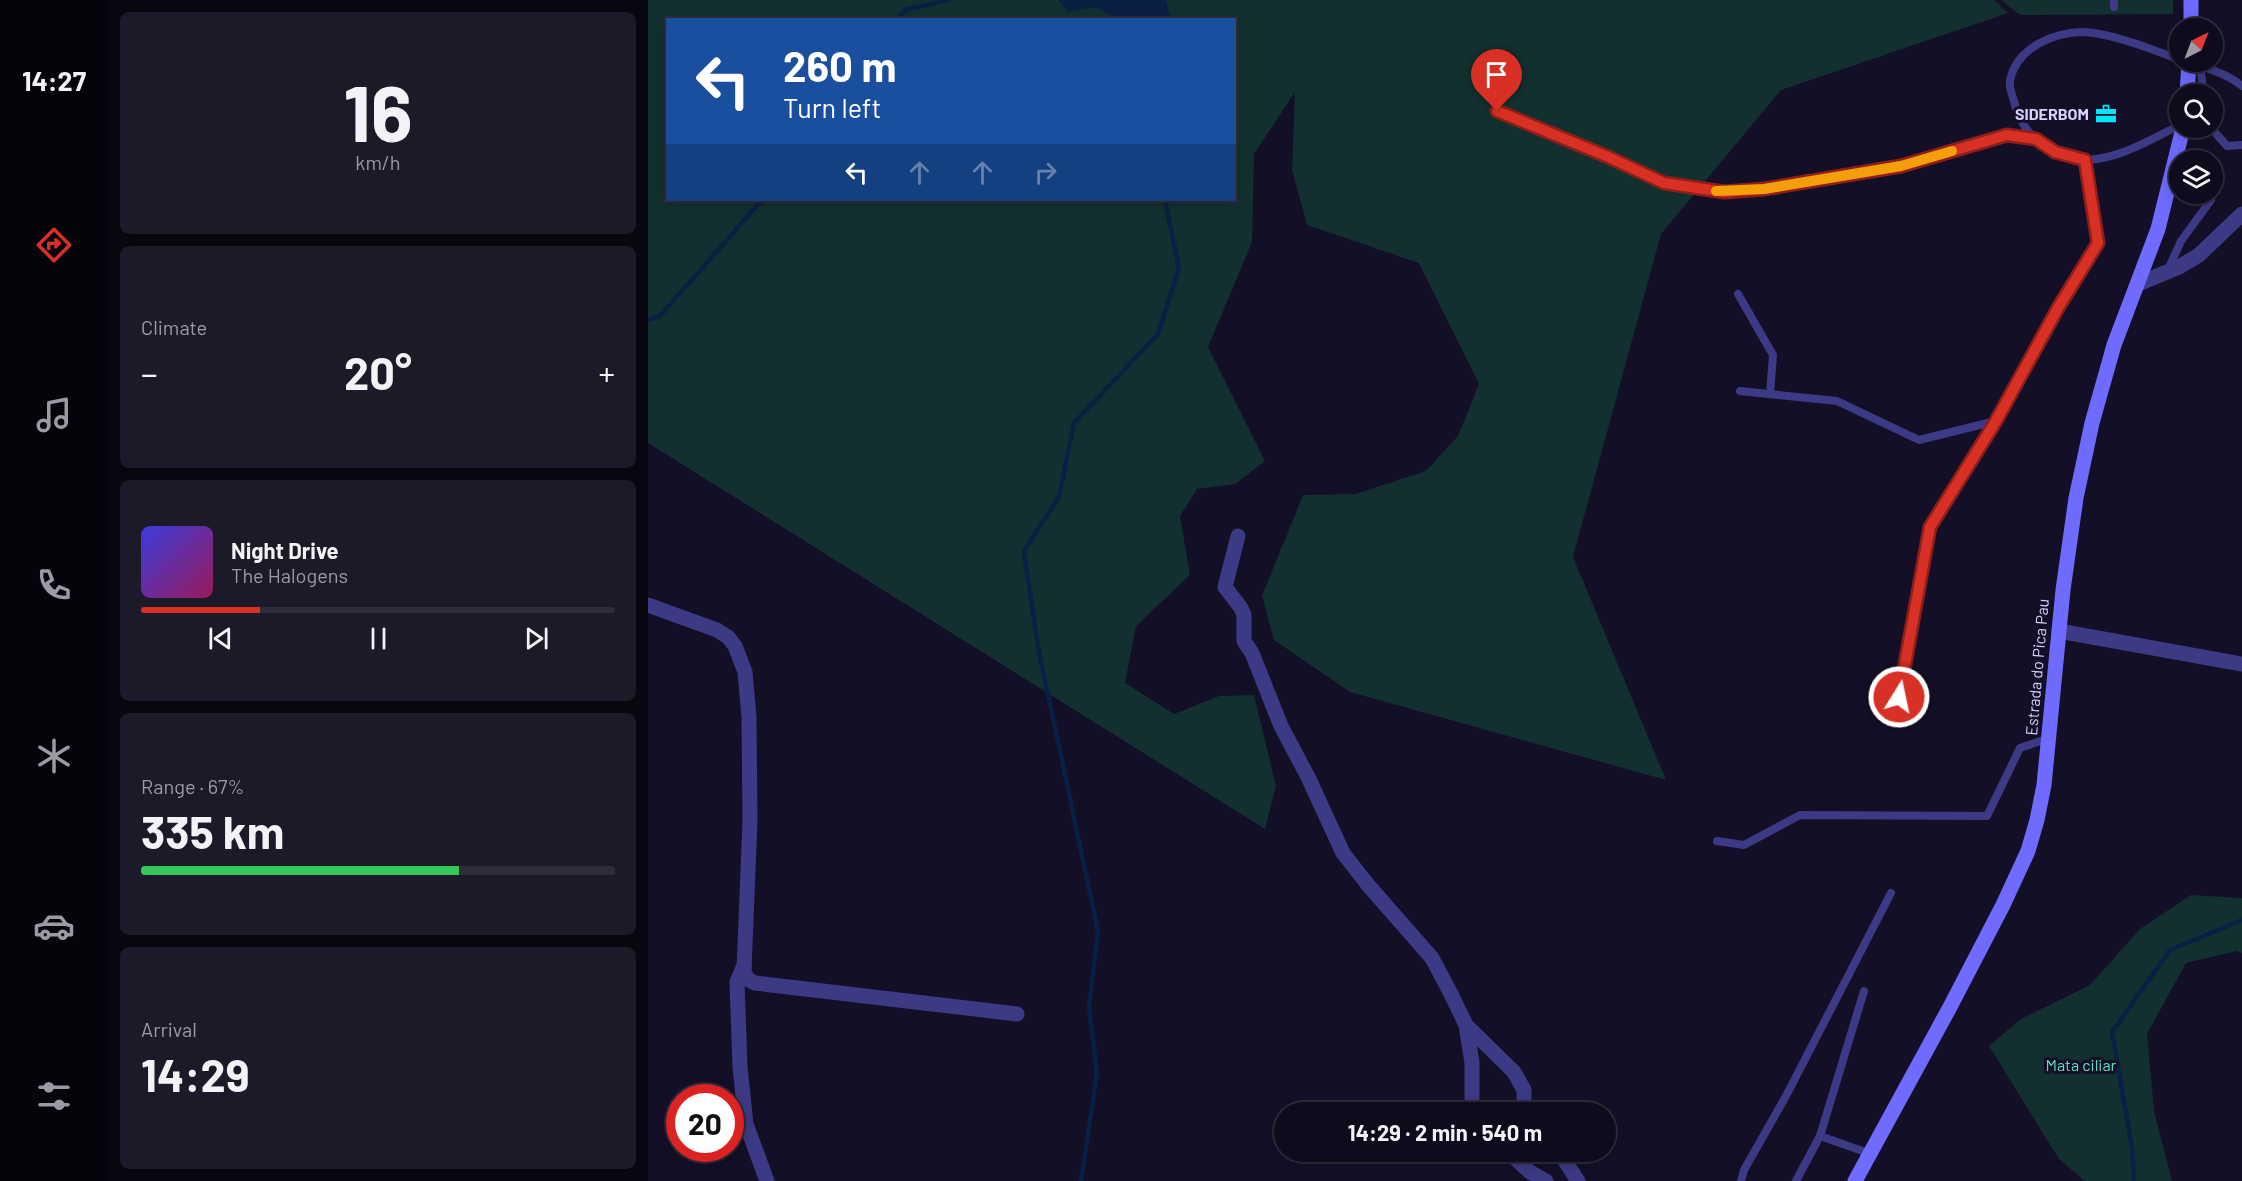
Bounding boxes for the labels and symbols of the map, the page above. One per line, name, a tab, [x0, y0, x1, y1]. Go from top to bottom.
north arrow	[2169, 18, 2223, 72]
pin	[1471, 49, 1522, 111]
office icon: SIDERBOM	[2094, 102, 2118, 126]
place label: SIDERBOM	[2015, 104, 2089, 123]
street label: Estrada do Pica Pau	[2021, 598, 2052, 736]
position arrow	[1867, 665, 1931, 729]
park label: Mata ciliar	[2046, 1055, 2117, 1074]
speed limit sign: 20	[666, 1084, 744, 1162]

